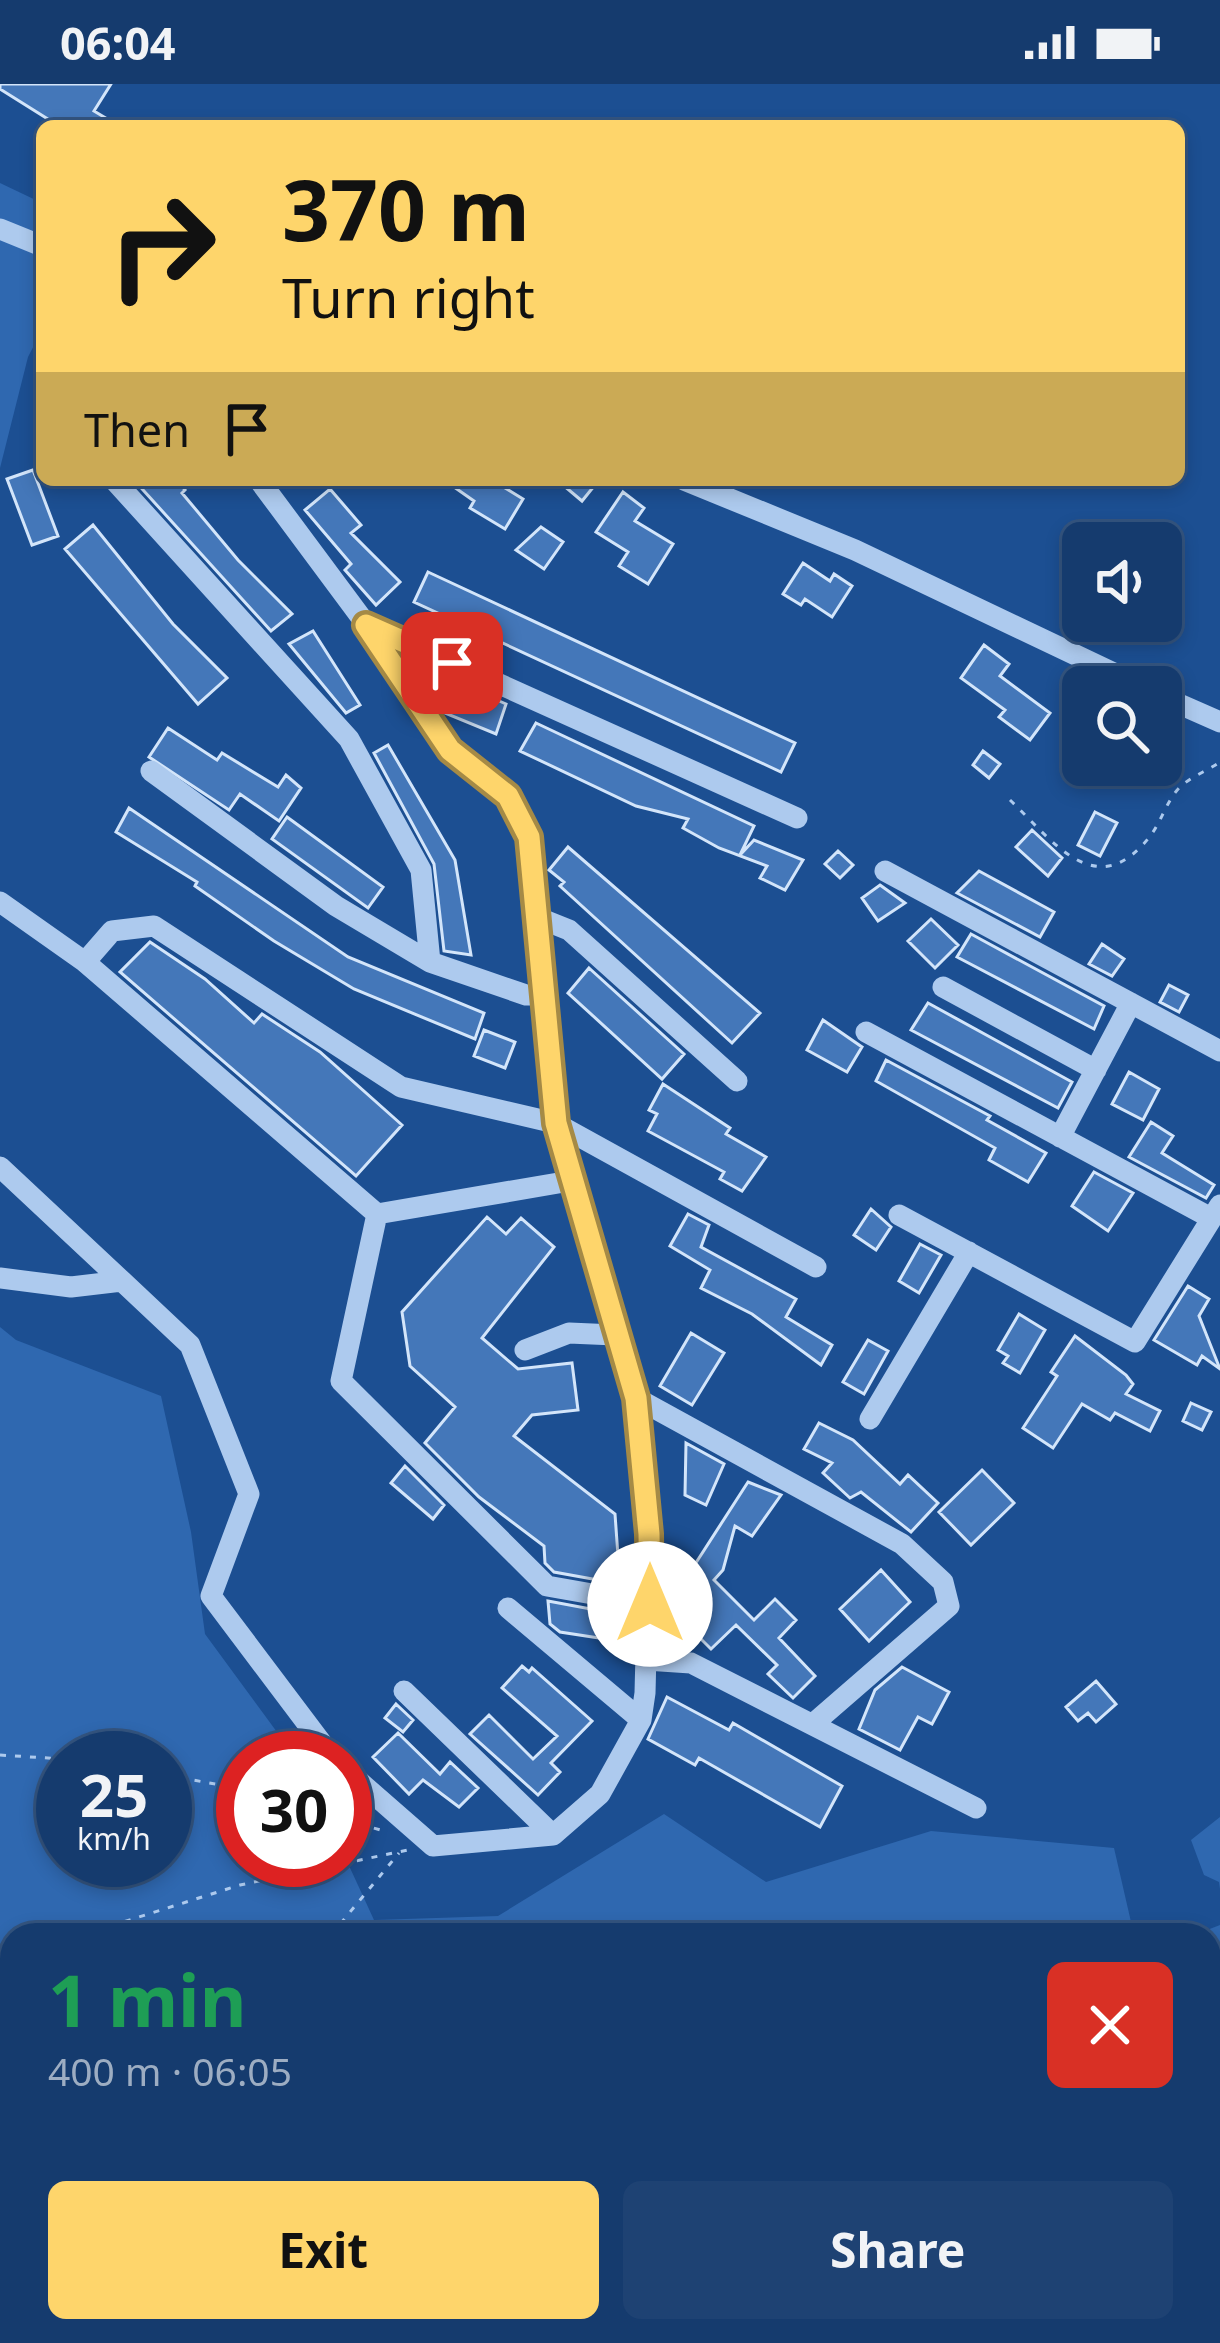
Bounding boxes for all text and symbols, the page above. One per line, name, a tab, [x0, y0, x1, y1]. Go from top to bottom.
text: 06:04	[60, 12, 176, 73]
text: 370 m	[282, 151, 530, 266]
icon: right	[84, 168, 240, 324]
text: Turn right	[282, 260, 535, 334]
icon: arrive	[214, 396, 280, 462]
text: Then	[84, 399, 190, 460]
map controls	[1062, 522, 1182, 786]
button: sound	[1062, 522, 1182, 642]
pin	[401, 612, 503, 714]
icon: arrive	[419, 630, 485, 696]
button: search	[1062, 666, 1182, 786]
position arrow	[587, 1541, 713, 1667]
speed limit sign: 30	[216, 1731, 372, 1887]
text: 25	[80, 1753, 148, 1835]
text: km/h	[77, 1818, 151, 1859]
text: 1 min	[48, 1950, 246, 2048]
button: close	[1047, 1962, 1173, 2088]
text: 400 m · 06:05	[48, 2044, 292, 2097]
button: Exit	[48, 2181, 599, 2319]
button: Share	[623, 2181, 1173, 2319]

